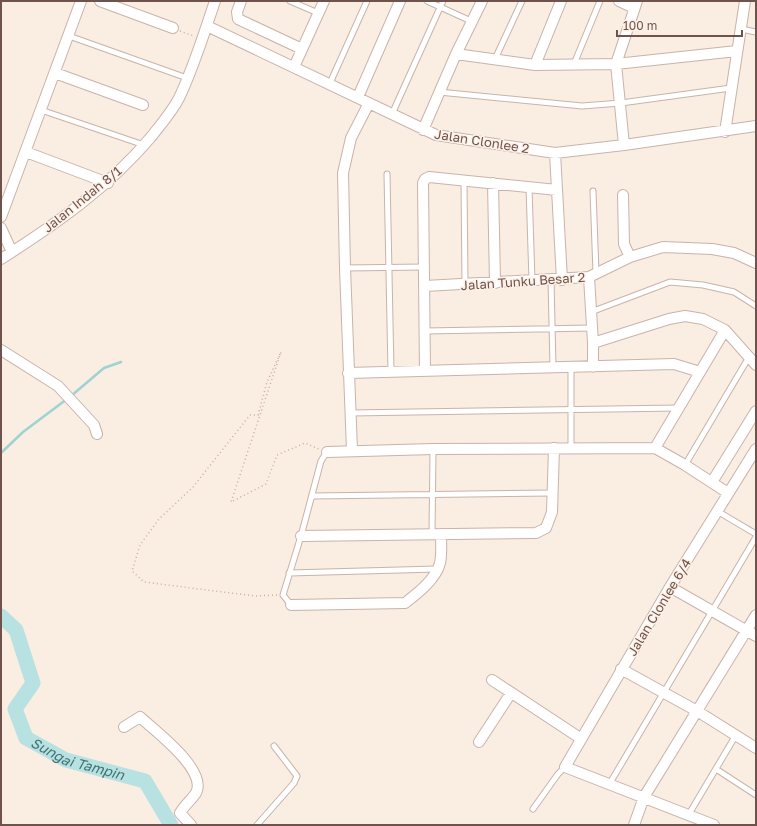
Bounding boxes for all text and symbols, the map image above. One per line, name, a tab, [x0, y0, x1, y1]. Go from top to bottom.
scale bar	[617, 12, 742, 38]
text: 100 m	[623, 18, 657, 33]
street label: Jalan Clonlee 2	[433, 126, 531, 156]
street label: Jalan Indah 8/1	[39, 162, 125, 236]
street label: Jalan Tunku Besar 2	[460, 269, 586, 293]
street label: Jalan Clonlee 6/4	[624, 556, 694, 658]
water label: Sungai Tampin	[28, 733, 127, 783]

